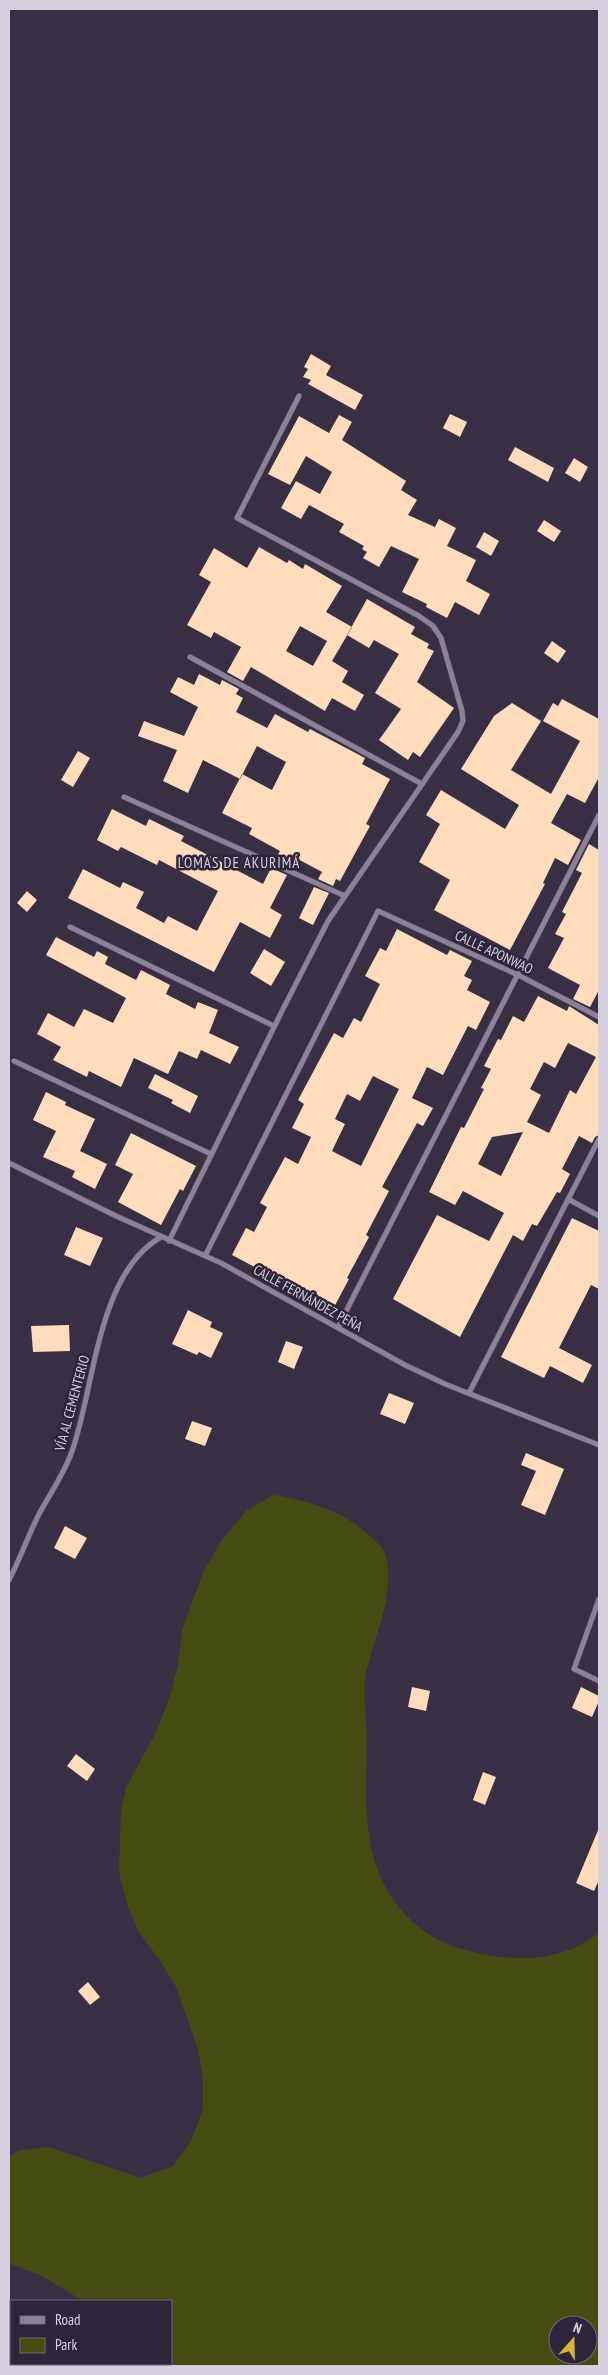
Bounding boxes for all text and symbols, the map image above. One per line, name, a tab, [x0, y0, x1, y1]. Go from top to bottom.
district label: LOMAS DE AKURIMÁ	[178, 853, 300, 872]
street label: CALLE APONWAO	[452, 926, 536, 978]
street label: CALLE FERNÁNDEZ PEÑA	[250, 1261, 366, 1336]
street label: VÍA AL CEMENTERIO	[50, 1353, 93, 1454]
legend	[10, 2300, 172, 2365]
text: Road	[55, 2310, 81, 2329]
north arrow	[548, 2315, 598, 2365]
text: N	[571, 2318, 584, 2338]
text: Park	[55, 2335, 77, 2354]

